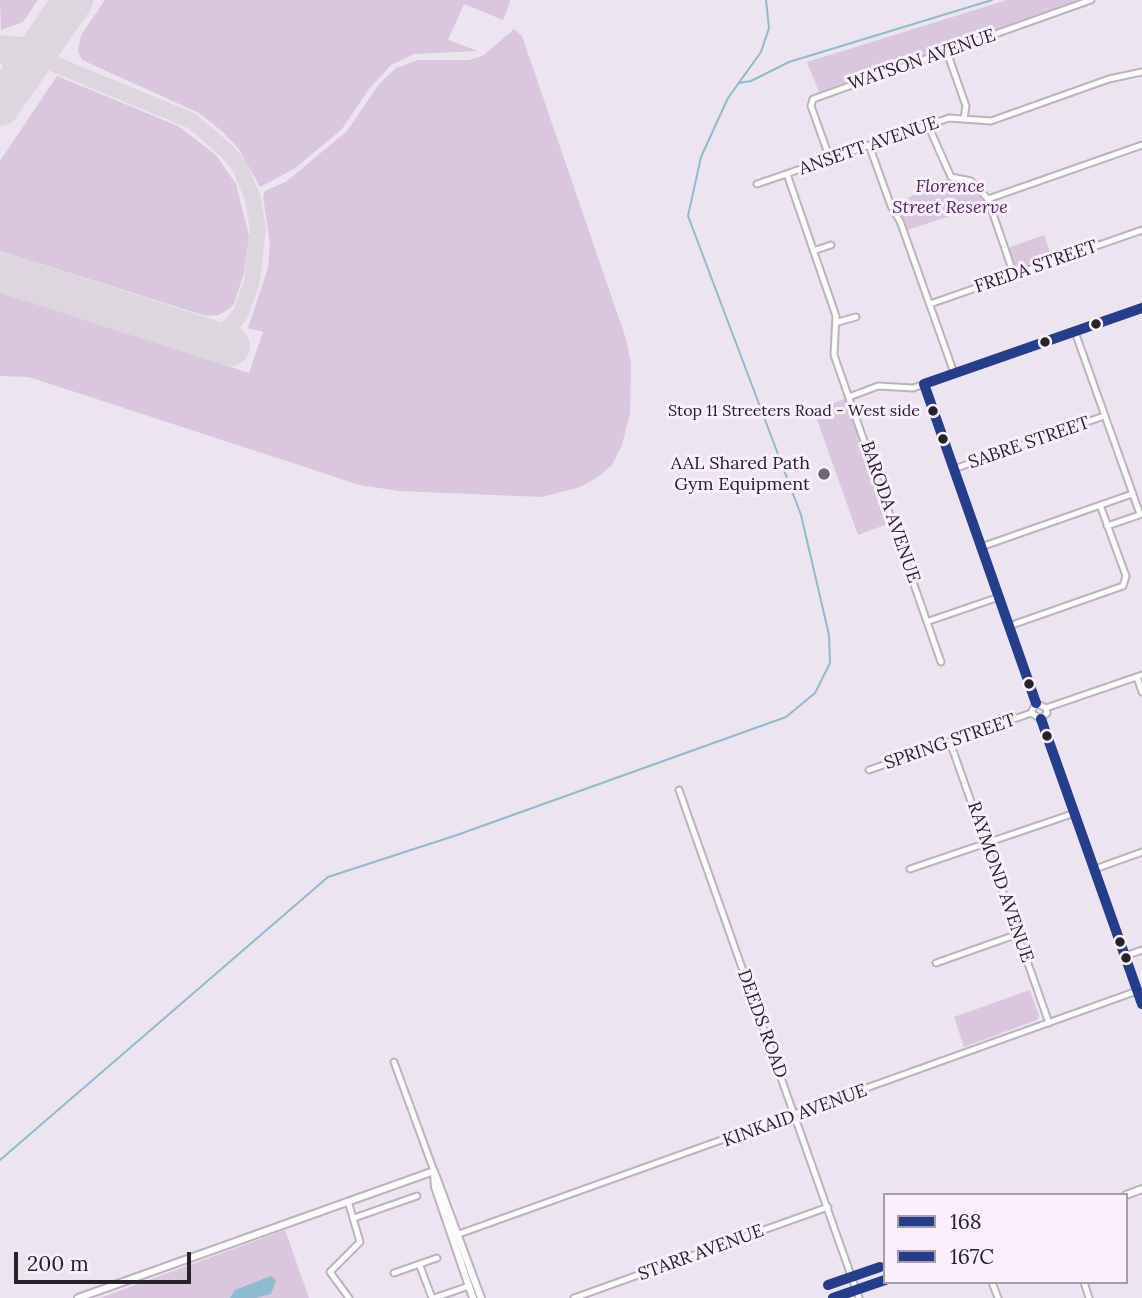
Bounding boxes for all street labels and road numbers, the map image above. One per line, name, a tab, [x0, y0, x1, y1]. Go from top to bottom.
street label: WATSON AVENUE	[846, 25, 998, 95]
street label: ANSETT AVENUE	[796, 112, 942, 180]
street label: FREDA STREET	[972, 236, 1100, 298]
street label: SABRE STREET	[966, 412, 1092, 474]
street label: BARODA AVENUE	[856, 438, 924, 586]
street label: SPRING STREET	[882, 709, 1018, 775]
street label: RAYMOND AVENUE	[962, 799, 1038, 965]
street label: DEEDS ROAD	[732, 967, 792, 1081]
street label: KINKAID AVENUE	[720, 1080, 870, 1152]
street label: STARR AVENUE	[635, 1220, 767, 1286]

